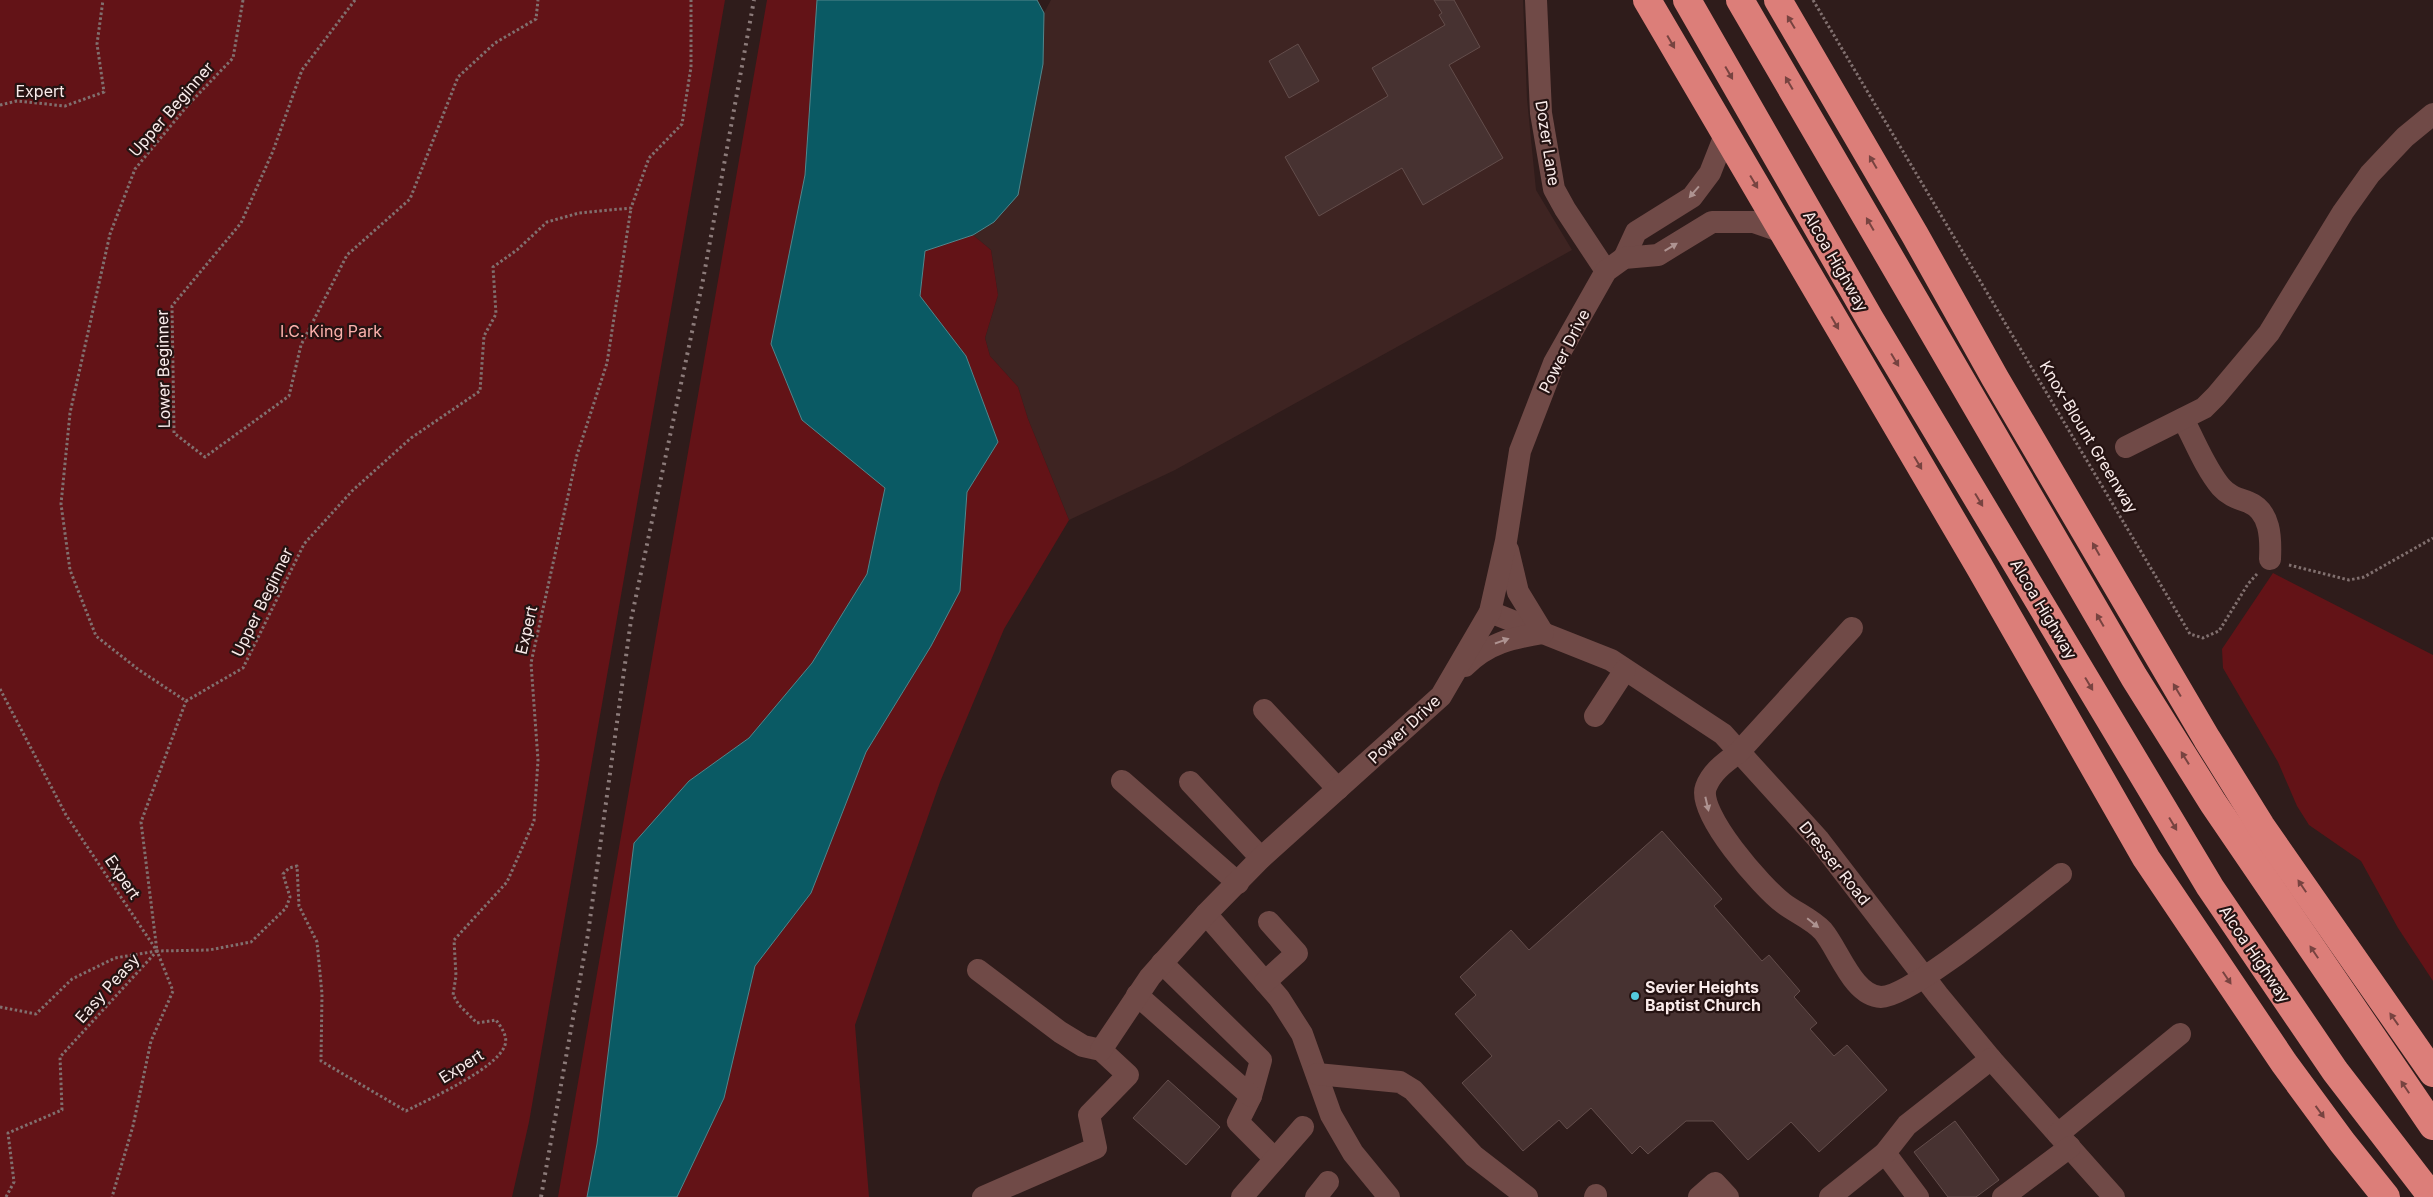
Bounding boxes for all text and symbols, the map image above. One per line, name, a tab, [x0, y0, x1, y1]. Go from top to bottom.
one-way arrow	[1787, 15, 1796, 28]
one-way arrow	[1667, 36, 1676, 49]
street label: Upper Beginner	[124, 57, 218, 161]
one-way arrow	[1725, 66, 1734, 79]
one-way arrow	[1785, 76, 1793, 90]
street label: Expert	[16, 81, 64, 101]
street label: Dozer Lane	[1531, 99, 1565, 187]
one-way arrow	[1869, 155, 1878, 169]
one-way arrow	[1749, 176, 1758, 189]
one-way arrow	[1688, 186, 1700, 198]
street label: Alcoa Highway	[1799, 207, 1873, 315]
one-way arrow	[1865, 217, 1874, 231]
one-way arrow	[1664, 243, 1677, 252]
street label: Power Drive	[1534, 306, 1594, 396]
street label: Lower Beginner	[152, 309, 174, 429]
one-way arrow	[1831, 316, 1840, 329]
park label: I.C. King Park	[280, 321, 382, 341]
one-way arrow	[1891, 354, 1900, 367]
street label: Knox-Blount Greenway	[2036, 357, 2142, 517]
one-way arrow	[1913, 456, 1922, 469]
one-way arrow	[1974, 493, 1983, 506]
one-way arrow	[2092, 542, 2101, 555]
street label: Upper Beginner	[227, 544, 297, 660]
street label: Alcoa Highway	[2006, 555, 2082, 663]
street label: Expert	[511, 604, 541, 656]
one-way arrow	[2096, 613, 2105, 626]
one-way arrow	[1495, 637, 1510, 644]
one-way arrow	[2085, 678, 2094, 691]
one-way arrow	[2173, 683, 2182, 696]
street label: Power Drive	[1364, 690, 1444, 768]
one-way arrow	[2180, 752, 2189, 765]
one-way arrow	[1704, 796, 1712, 812]
street label: Dresser Road	[1795, 817, 1875, 909]
one-way arrow	[2168, 817, 2177, 830]
street label: Expert	[101, 851, 145, 903]
one-way arrow	[2297, 879, 2307, 892]
street label: Alcoa Highway	[2215, 901, 2295, 1007]
one-way arrow	[1806, 917, 1819, 928]
one-way arrow	[2309, 945, 2319, 959]
street label: Easy Peasy	[71, 949, 143, 1027]
one-way arrow	[2222, 972, 2231, 985]
place label: Sevier Heights Baptist Church	[1645, 977, 1761, 1015]
marker: Sevier Heights Baptist Church	[1629, 990, 1641, 1002]
one-way arrow	[2389, 1013, 2399, 1026]
street label: Expert	[435, 1045, 487, 1087]
one-way arrow	[2400, 1080, 2410, 1093]
one-way arrow	[2314, 1105, 2324, 1118]

